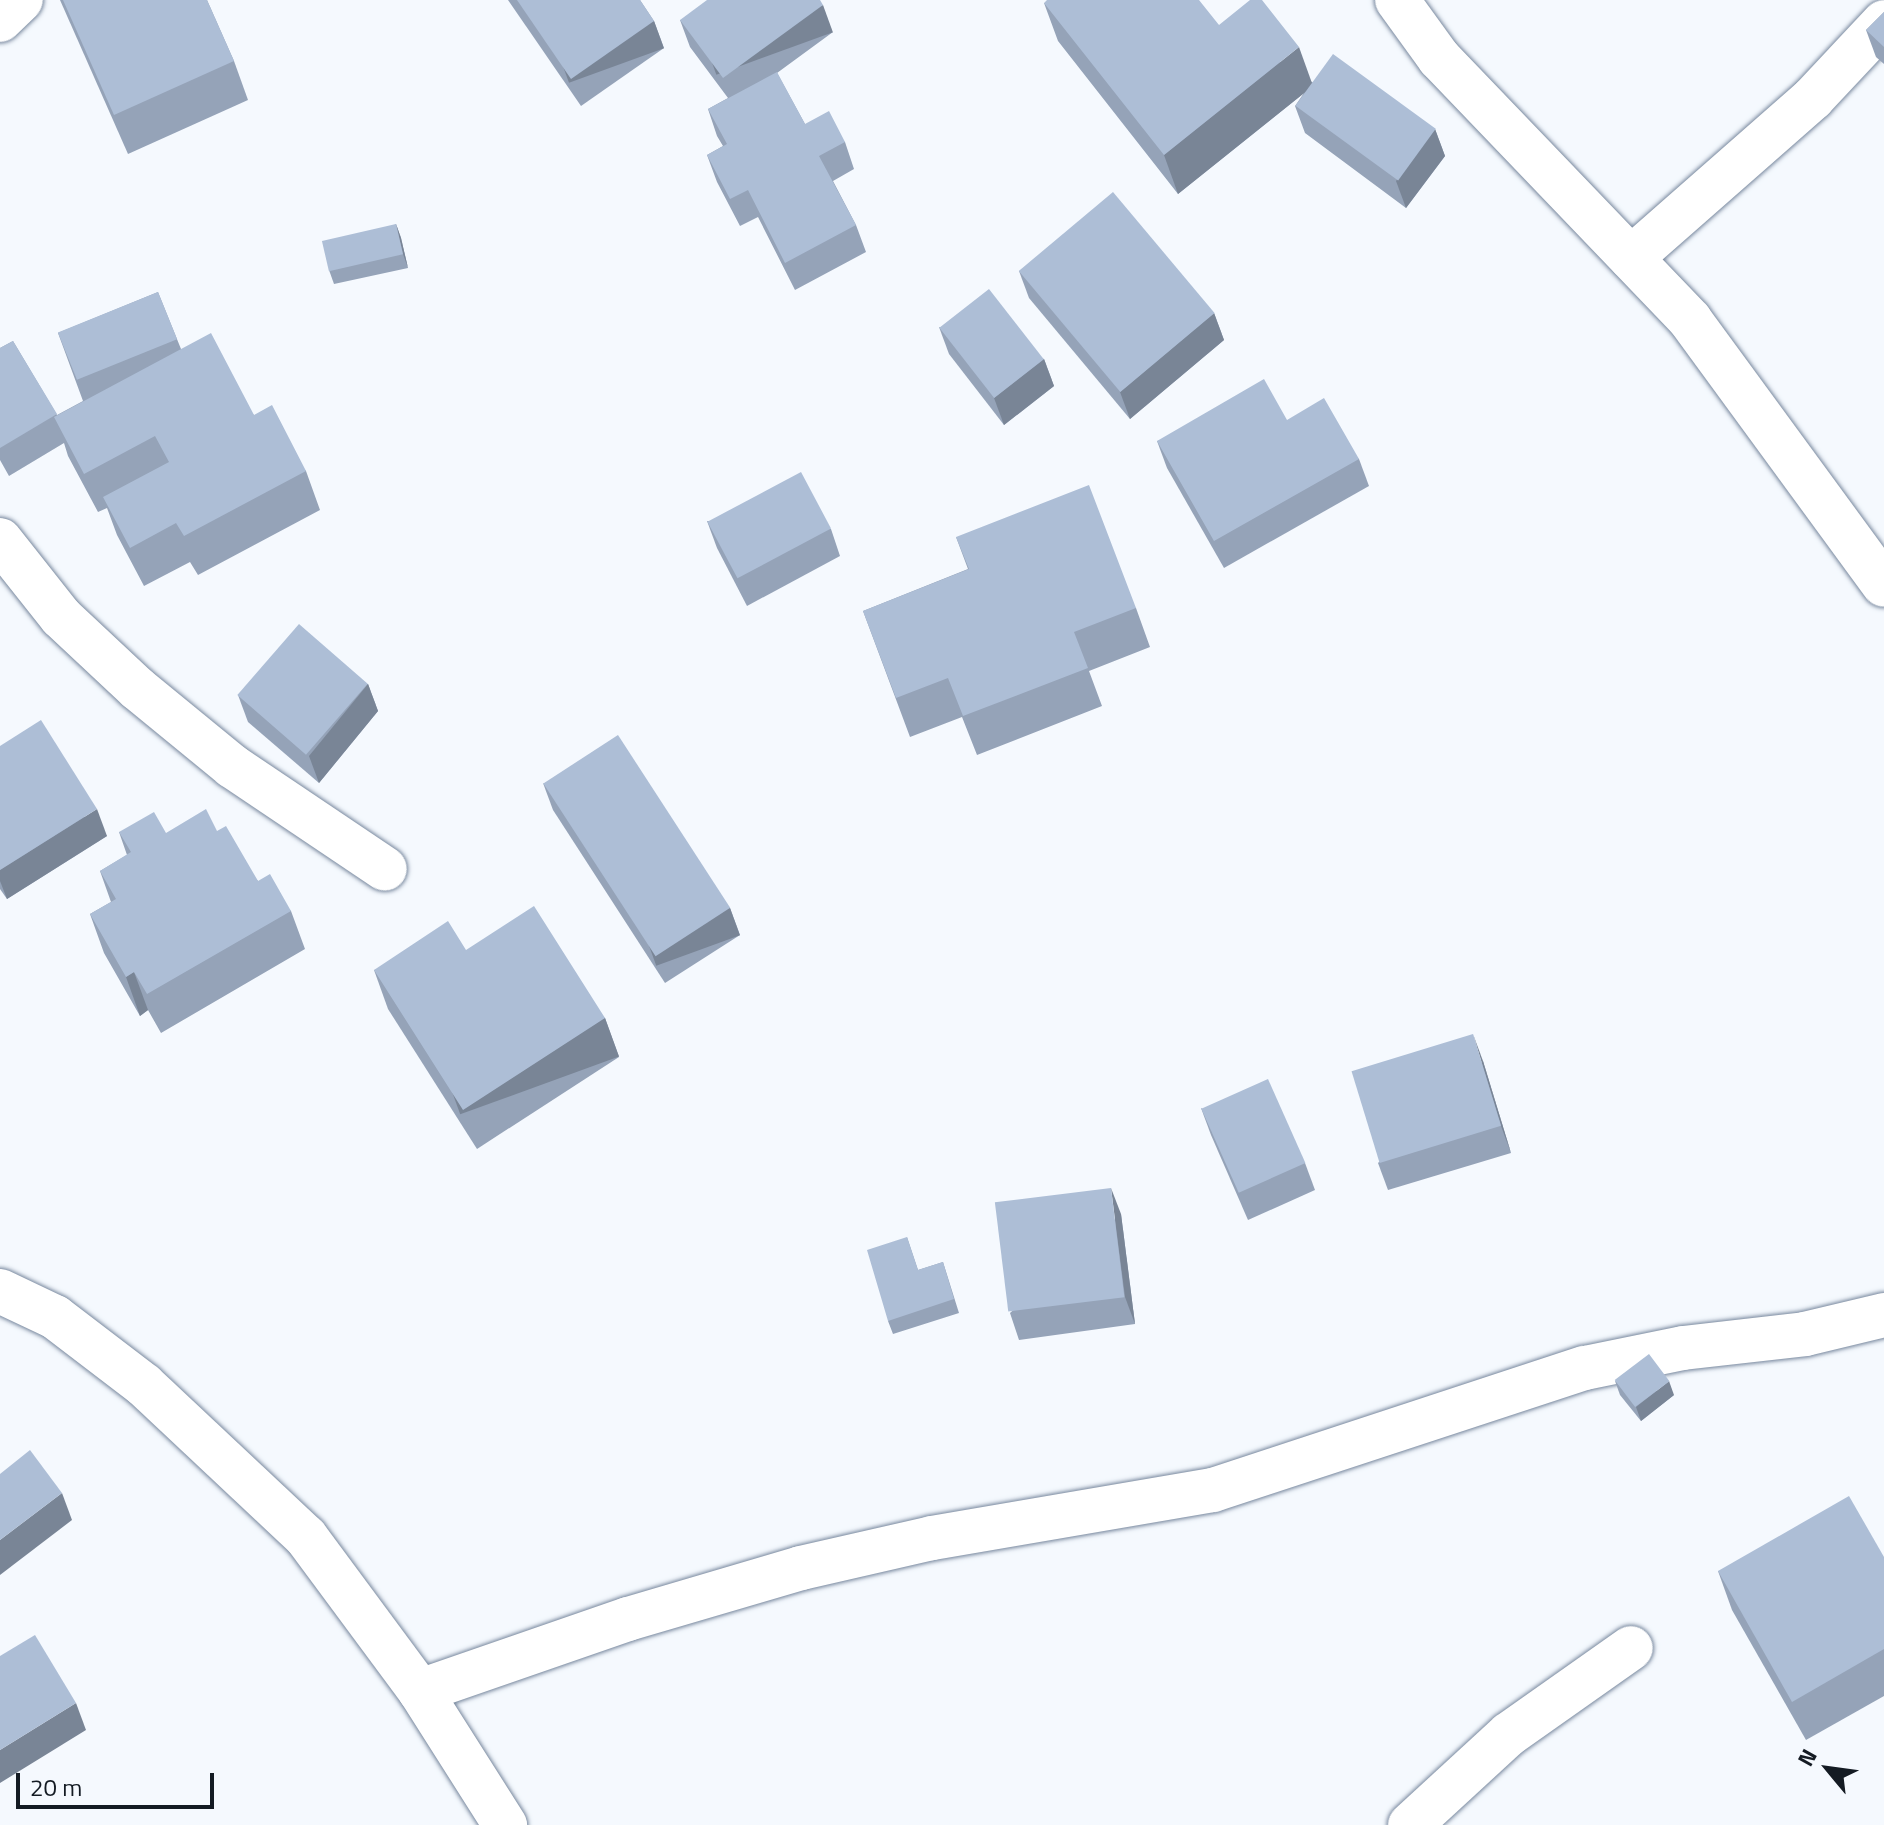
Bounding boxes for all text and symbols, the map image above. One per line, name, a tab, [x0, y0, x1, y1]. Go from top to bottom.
north arrow	[1788, 1729, 1868, 1809]
text: N	[1788, 1742, 1826, 1772]
scale bar	[20, 1757, 218, 1807]
text: 20 m	[30, 1769, 82, 1805]

